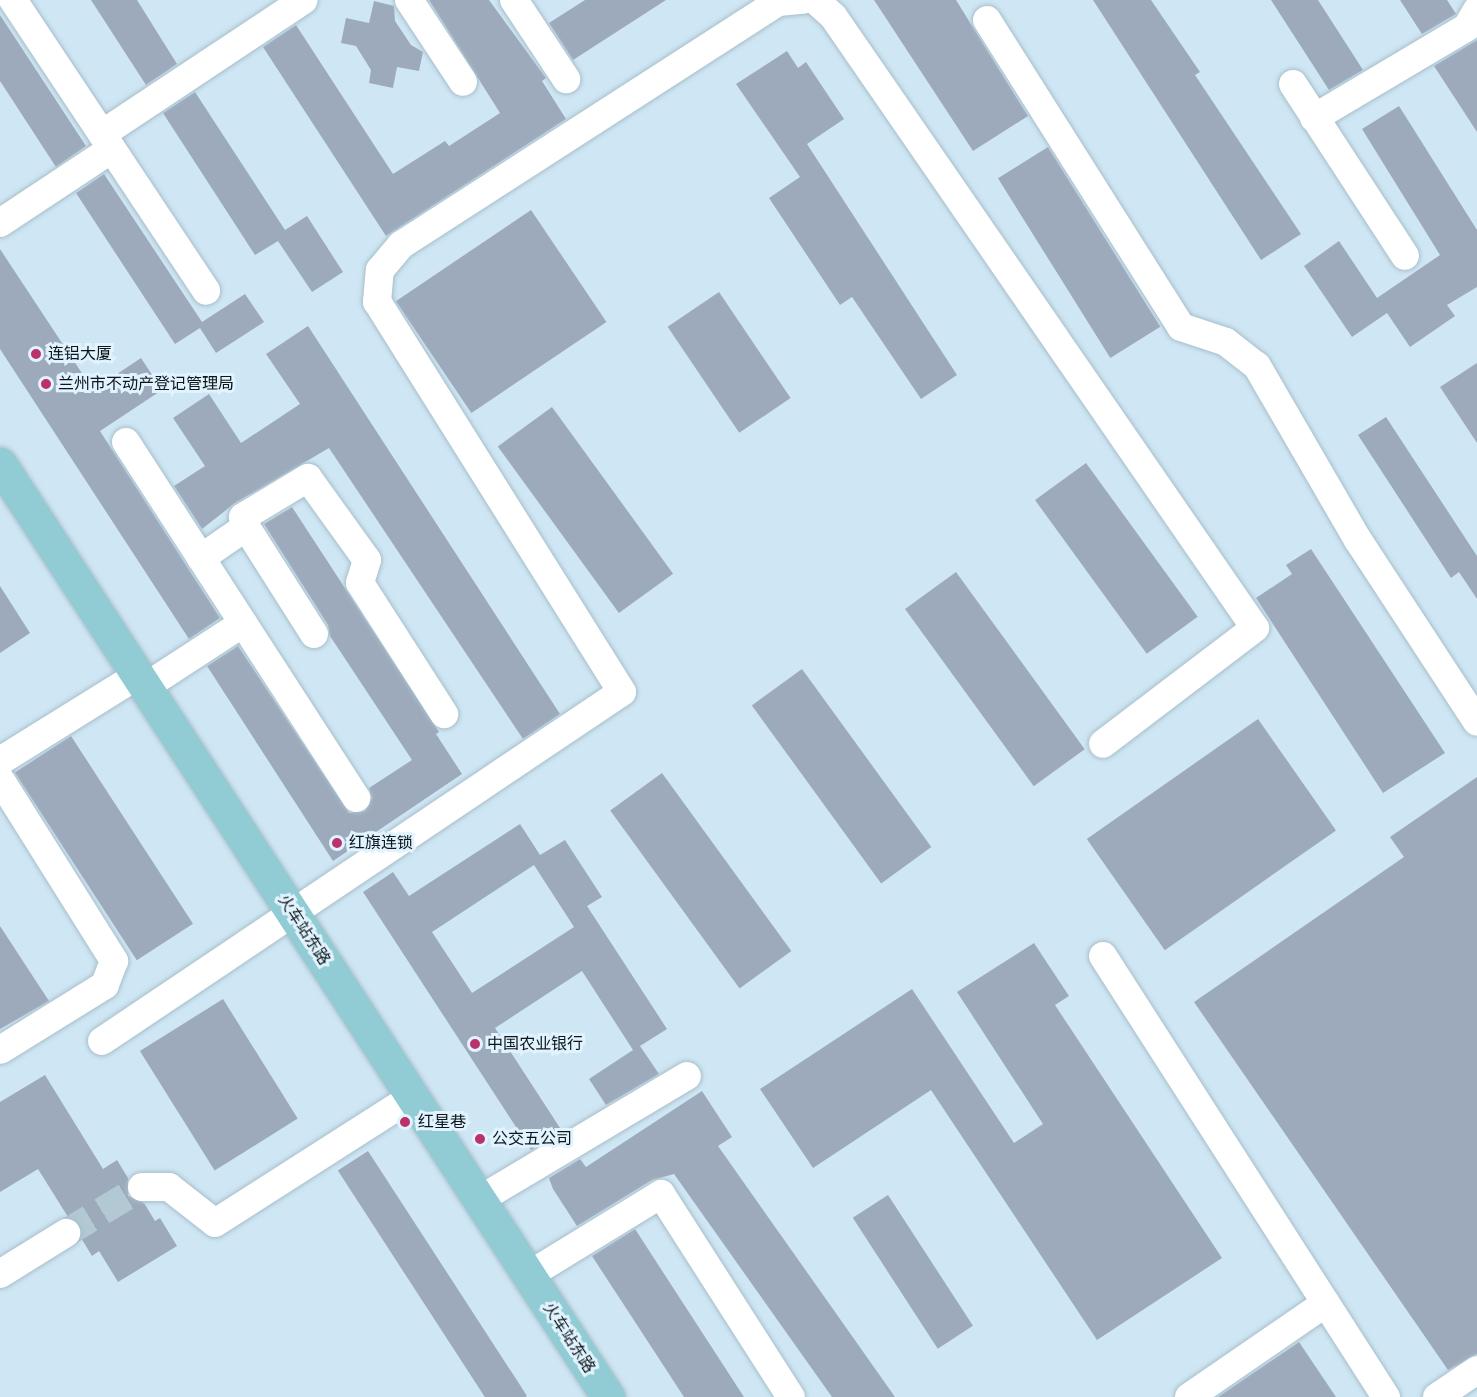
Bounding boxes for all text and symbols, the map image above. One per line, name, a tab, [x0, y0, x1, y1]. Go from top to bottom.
place label: 连铝大厦	[48, 344, 112, 364]
marker: 连铝大厦	[29, 347, 43, 361]
place label: 兰州市不动产登记管理局	[58, 374, 234, 394]
marker: 兰州市不动产登记管理局	[39, 377, 53, 391]
place label: 红旗连锁	[349, 833, 413, 853]
marker: 红旗连锁	[330, 836, 344, 850]
street label: 火车站东路	[274, 891, 334, 969]
place label: 中国农业银行	[487, 1034, 583, 1054]
marker: 中国农业银行	[468, 1037, 482, 1051]
place label: 红星巷	[418, 1112, 466, 1132]
marker: 红星巷	[396, 1113, 414, 1131]
place label: 公交五公司	[492, 1129, 572, 1149]
marker: 公交五公司	[473, 1132, 487, 1146]
street label: 火车站东路	[539, 1299, 599, 1377]

